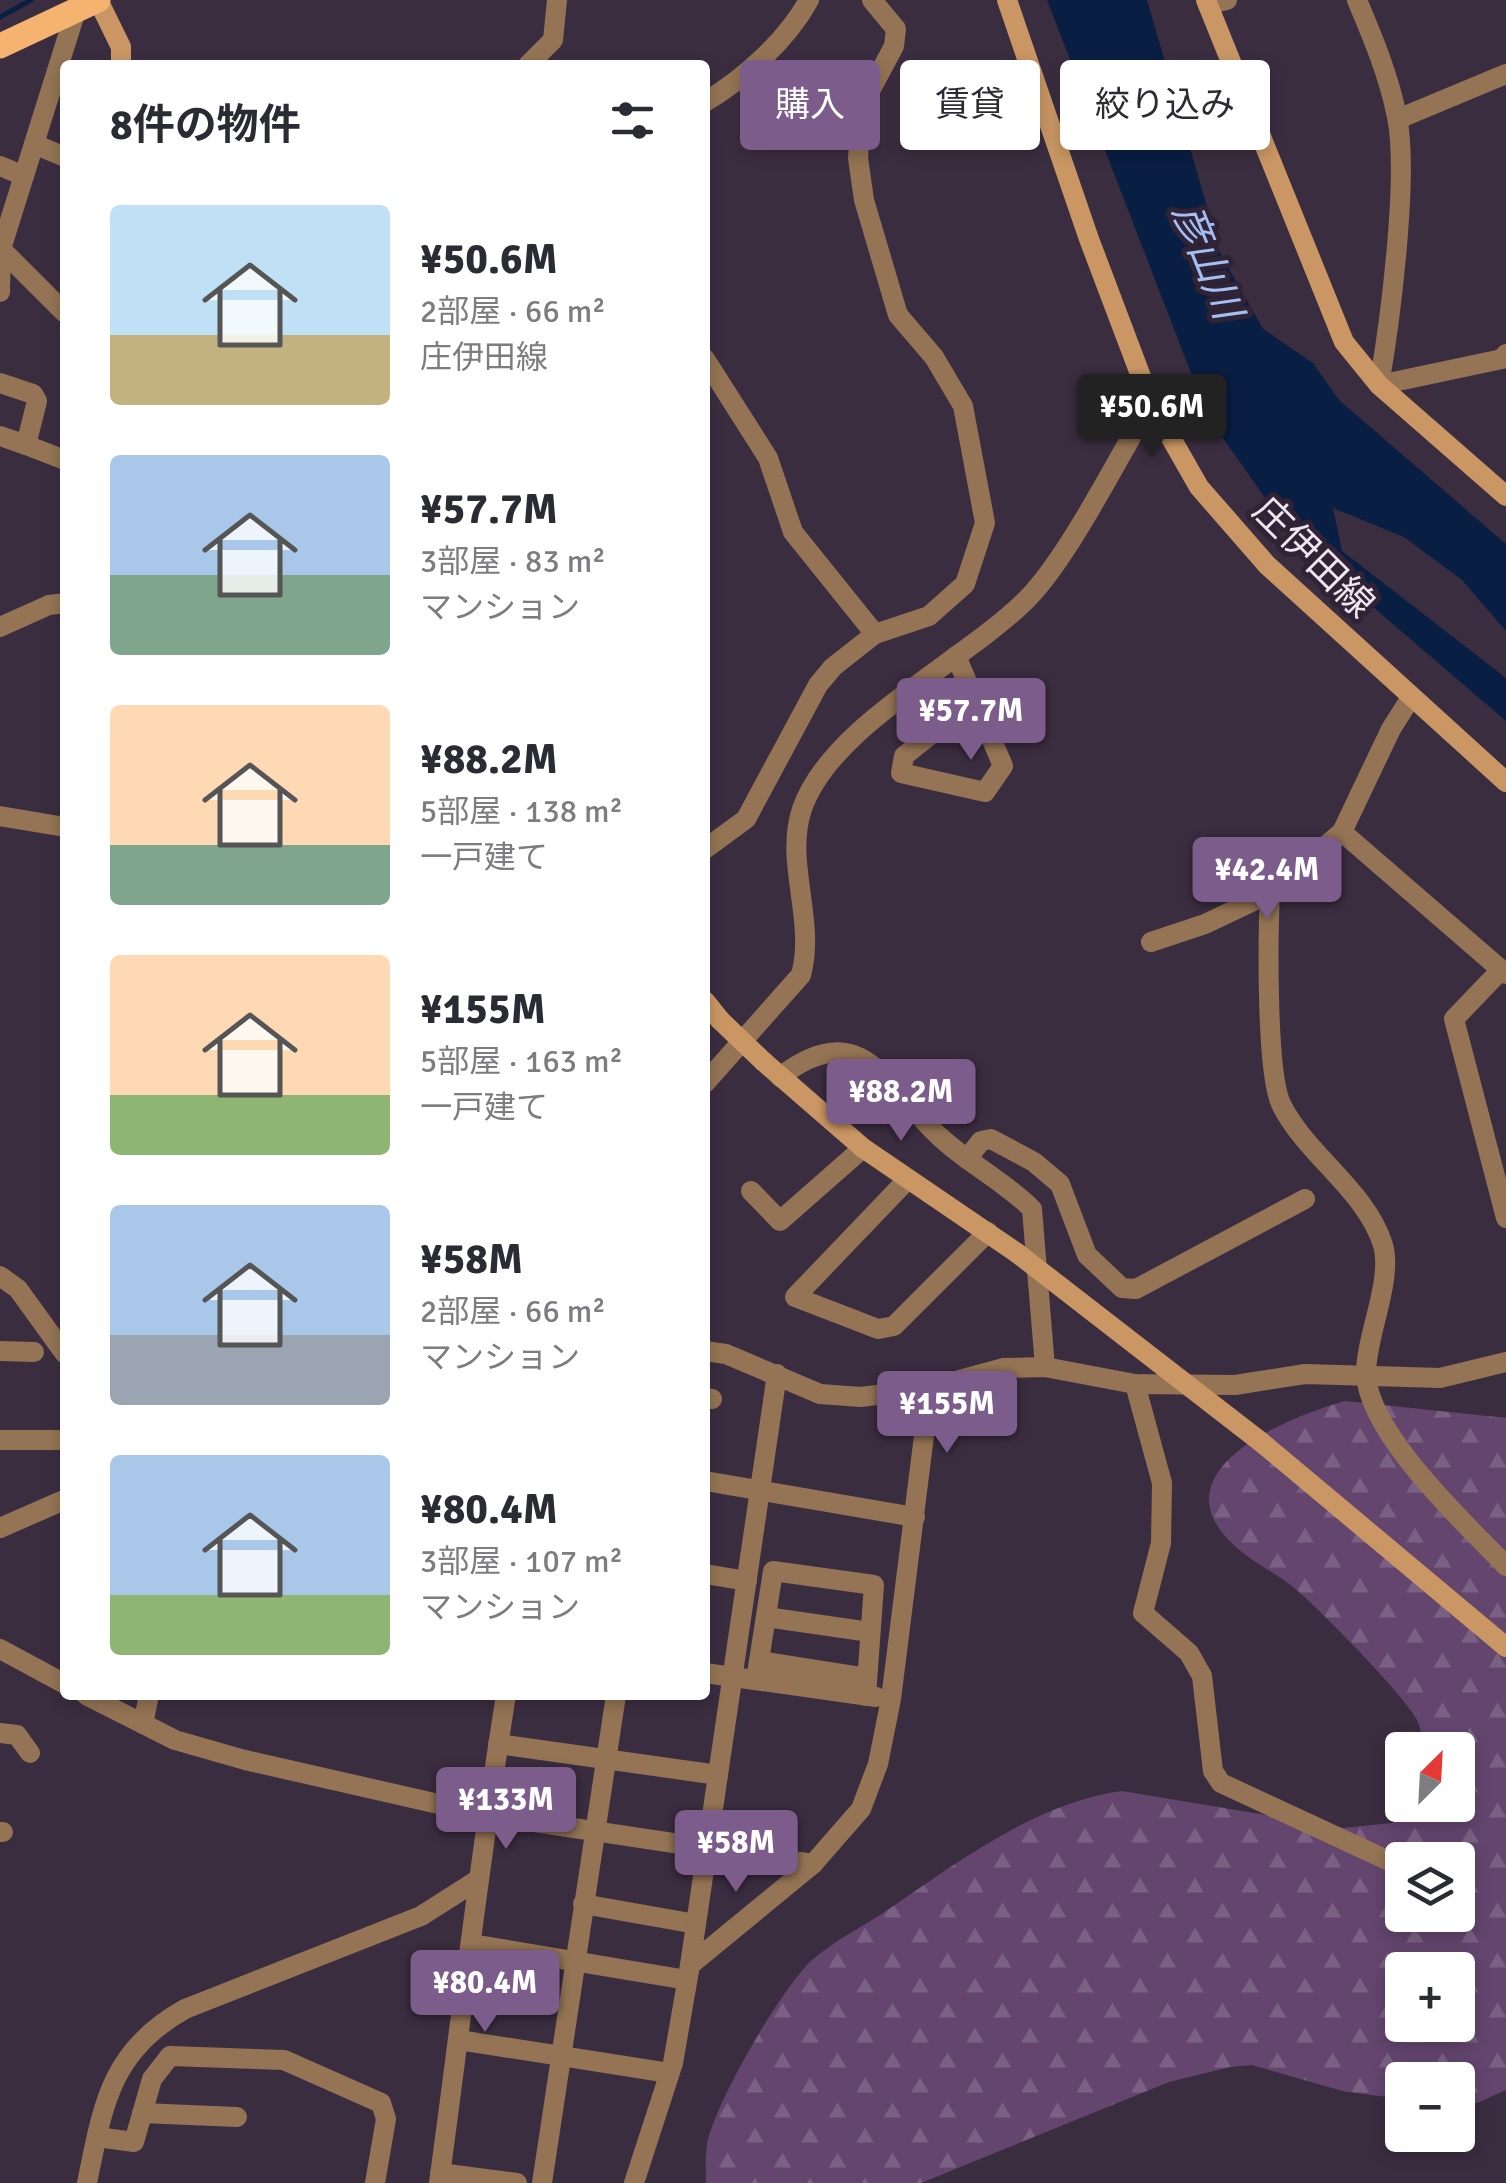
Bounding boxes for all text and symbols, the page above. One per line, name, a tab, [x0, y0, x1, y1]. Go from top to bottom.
chip: 購入	[740, 60, 880, 150]
chip: 賃貸	[900, 60, 1040, 150]
chip: 絞り込み	[1060, 60, 1270, 150]
icon: filters	[605, 93, 660, 148]
text: 8件の物件	[110, 100, 301, 151]
water label: 彦山川	[1161, 196, 1254, 330]
text: ¥50.6M	[420, 234, 558, 285]
icon: home	[190, 245, 310, 365]
text: 2部屋 · 66 m²	[420, 292, 606, 331]
text: 庄伊田線	[420, 338, 548, 377]
pin: ¥50.6M	[1071, 374, 1233, 459]
text: ¥50.6M	[1100, 387, 1204, 426]
text: ¥57.7M	[420, 484, 558, 535]
street label: 庄伊田線	[1243, 487, 1384, 628]
icon: home	[190, 495, 310, 615]
text: 3部屋 · 83 m²	[420, 542, 606, 581]
text: マンション	[420, 588, 580, 627]
pin: ¥57.7M	[890, 678, 1052, 763]
text: ¥57.7M	[919, 691, 1023, 730]
text: ¥88.2M	[420, 734, 558, 785]
icon: home	[190, 745, 310, 865]
text: 5部屋 · 138 m²	[420, 792, 623, 831]
pin: ¥42.4M	[1186, 837, 1348, 922]
text: 一戸建て	[420, 838, 548, 877]
text: ¥42.4M	[1215, 850, 1319, 889]
text: ¥155M	[420, 984, 546, 1035]
icon: home	[190, 995, 310, 1115]
text: 5部屋 · 163 m²	[420, 1042, 623, 1081]
pin: ¥88.2M	[820, 1059, 982, 1144]
text: ¥88.2M	[849, 1072, 953, 1111]
text: 一戸建て	[420, 1088, 548, 1127]
text: ¥58M	[420, 1234, 523, 1285]
icon: home	[190, 1245, 310, 1365]
text: 2部屋 · 66 m²	[420, 1292, 606, 1331]
text: マンション	[420, 1338, 580, 1377]
pin: ¥155M	[877, 1371, 1017, 1456]
text: ¥155M	[899, 1384, 995, 1423]
text: ¥80.4M	[420, 1484, 558, 1535]
icon: home	[190, 1495, 310, 1615]
text: 3部屋 · 107 m²	[420, 1542, 623, 1581]
text: マンション	[420, 1588, 580, 1627]
north arrow	[1385, 1732, 1475, 1822]
map controls	[1385, 1732, 1475, 2152]
pin: ¥133M	[436, 1767, 576, 1852]
text: ¥133M	[458, 1780, 554, 1819]
pin: ¥58M	[677, 1810, 795, 1895]
text: ¥58M	[697, 1823, 775, 1862]
button: layers	[1385, 1842, 1475, 1932]
pin: ¥80.4M	[404, 1950, 566, 2035]
button: +	[1385, 1952, 1475, 2042]
text: ¥80.4M	[433, 1963, 537, 2002]
button: −	[1385, 2062, 1475, 2152]

